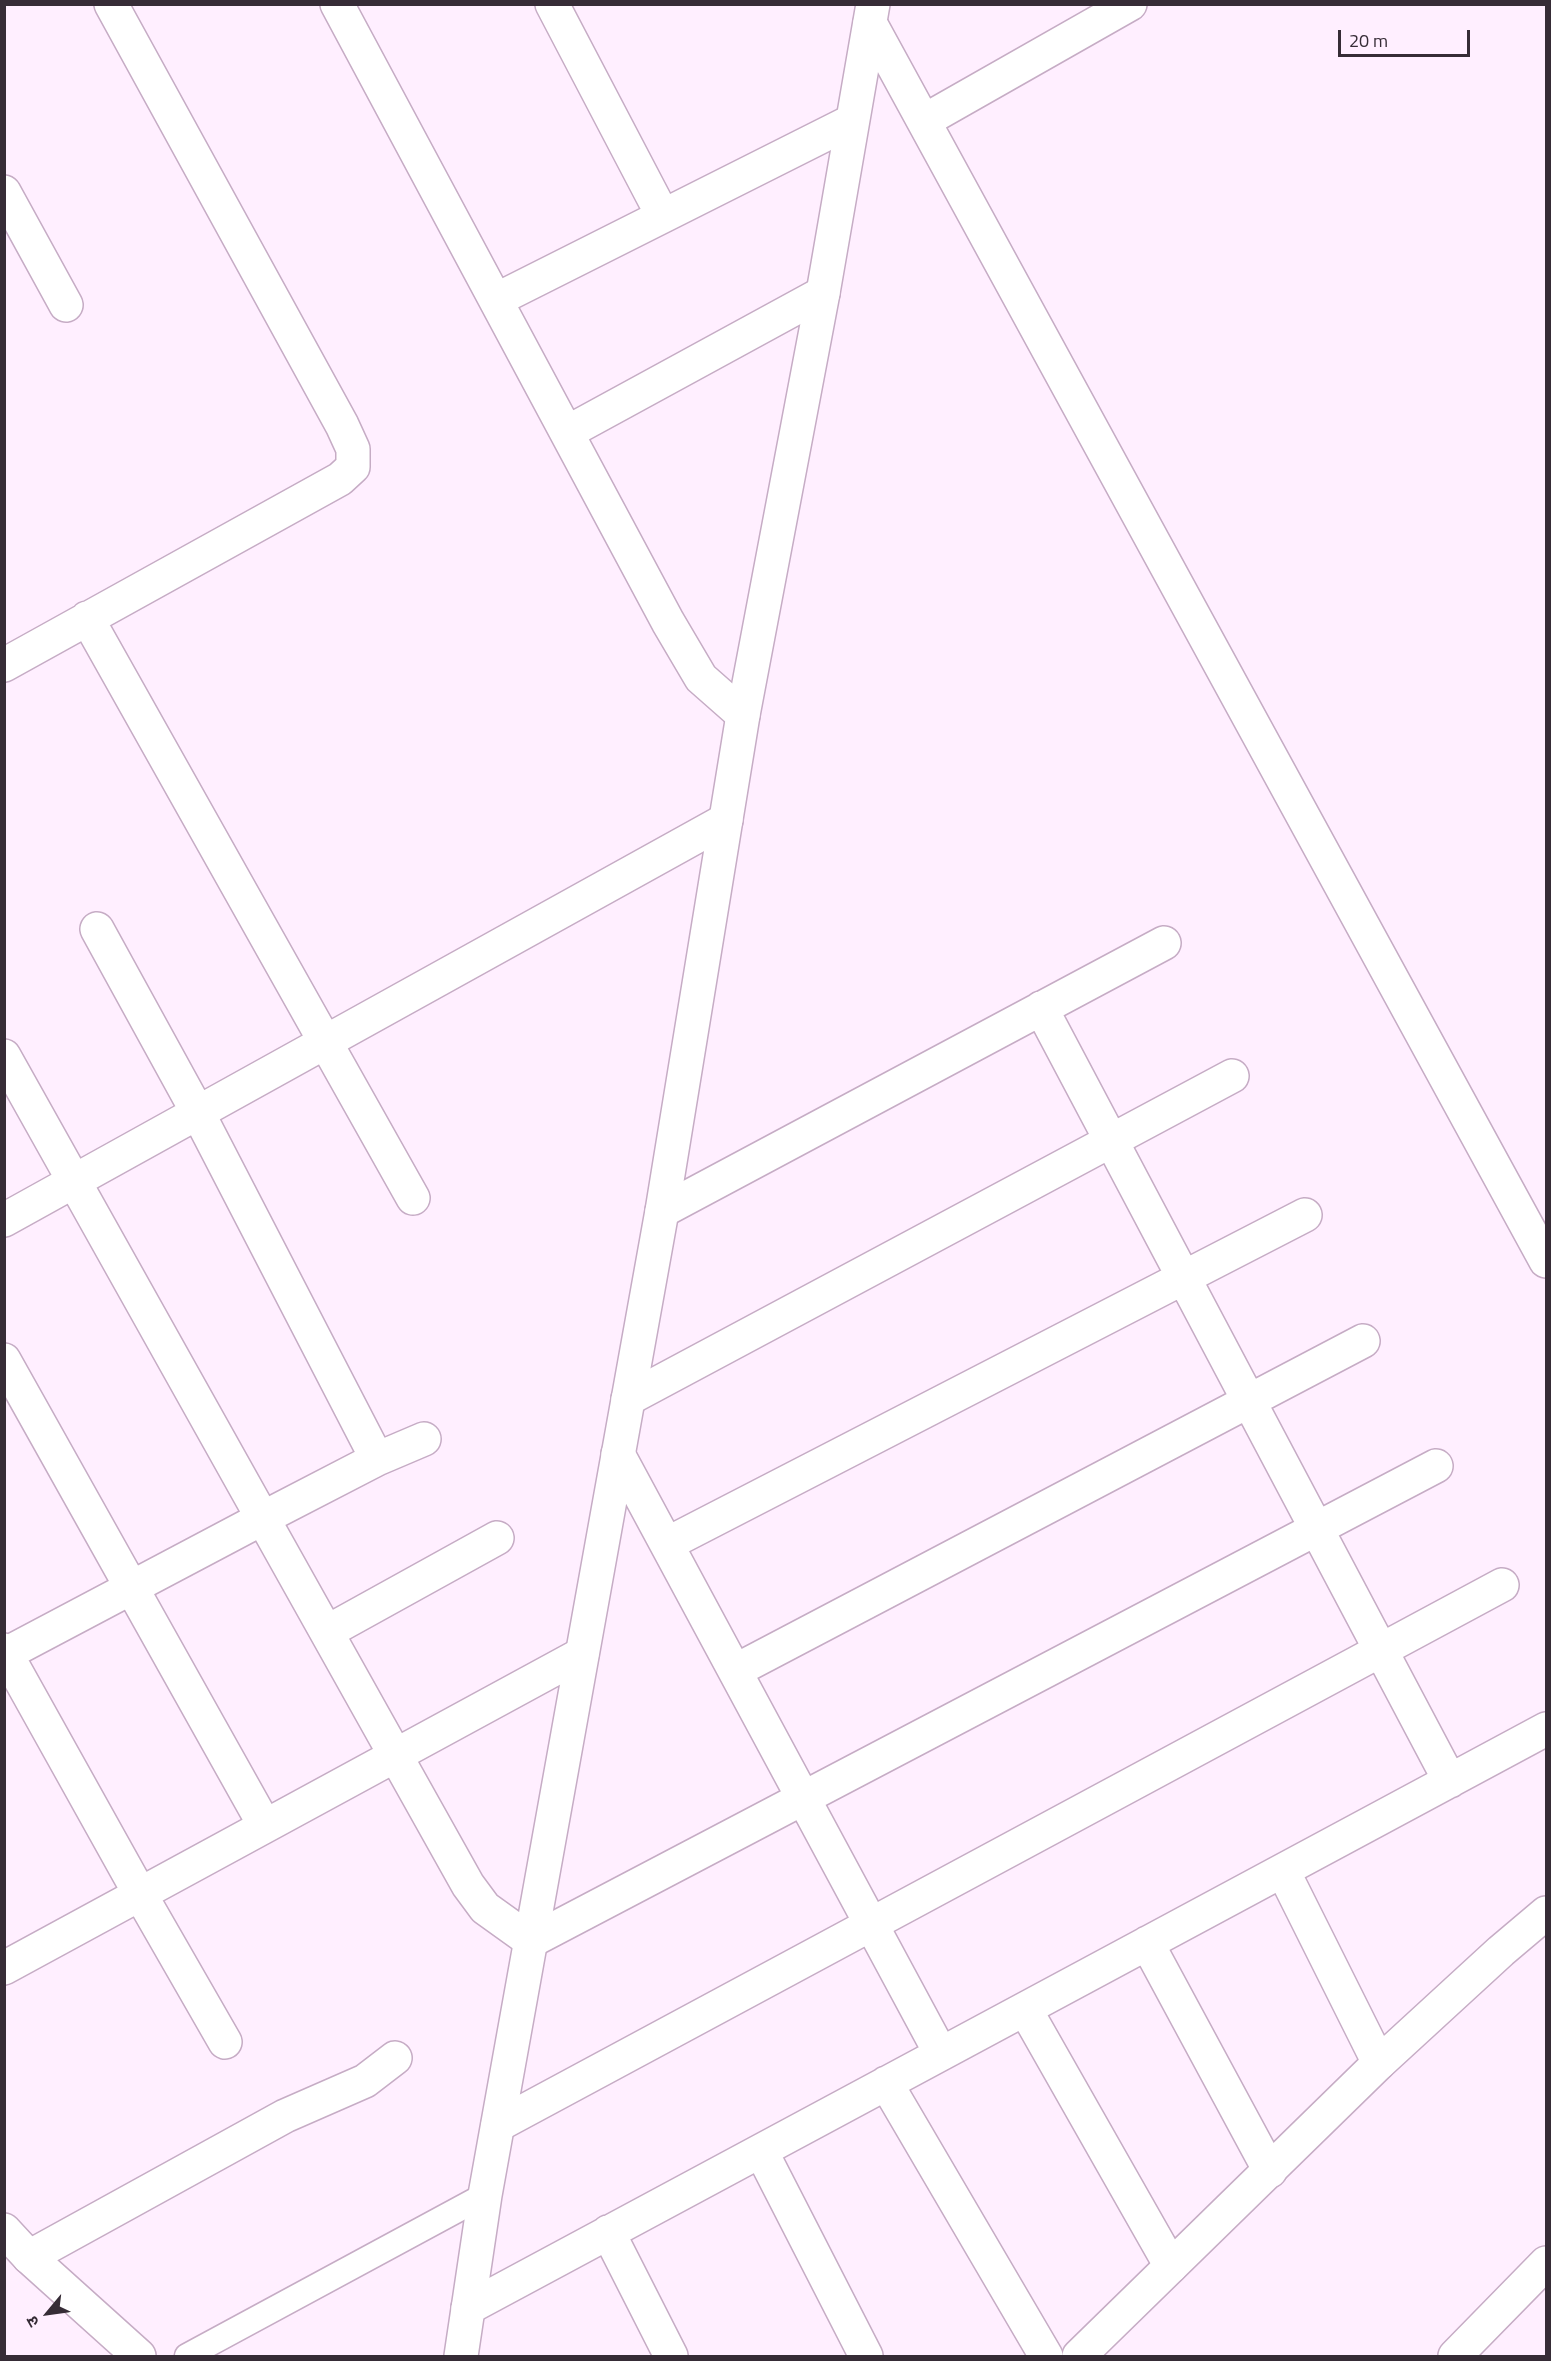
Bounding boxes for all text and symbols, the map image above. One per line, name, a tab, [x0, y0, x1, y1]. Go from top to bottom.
scale bar	[1341, 18, 1473, 56]
text: 20 m	[1349, 27, 1388, 54]
north arrow	[18, 2283, 78, 2343]
text: उ	[19, 2312, 45, 2332]

